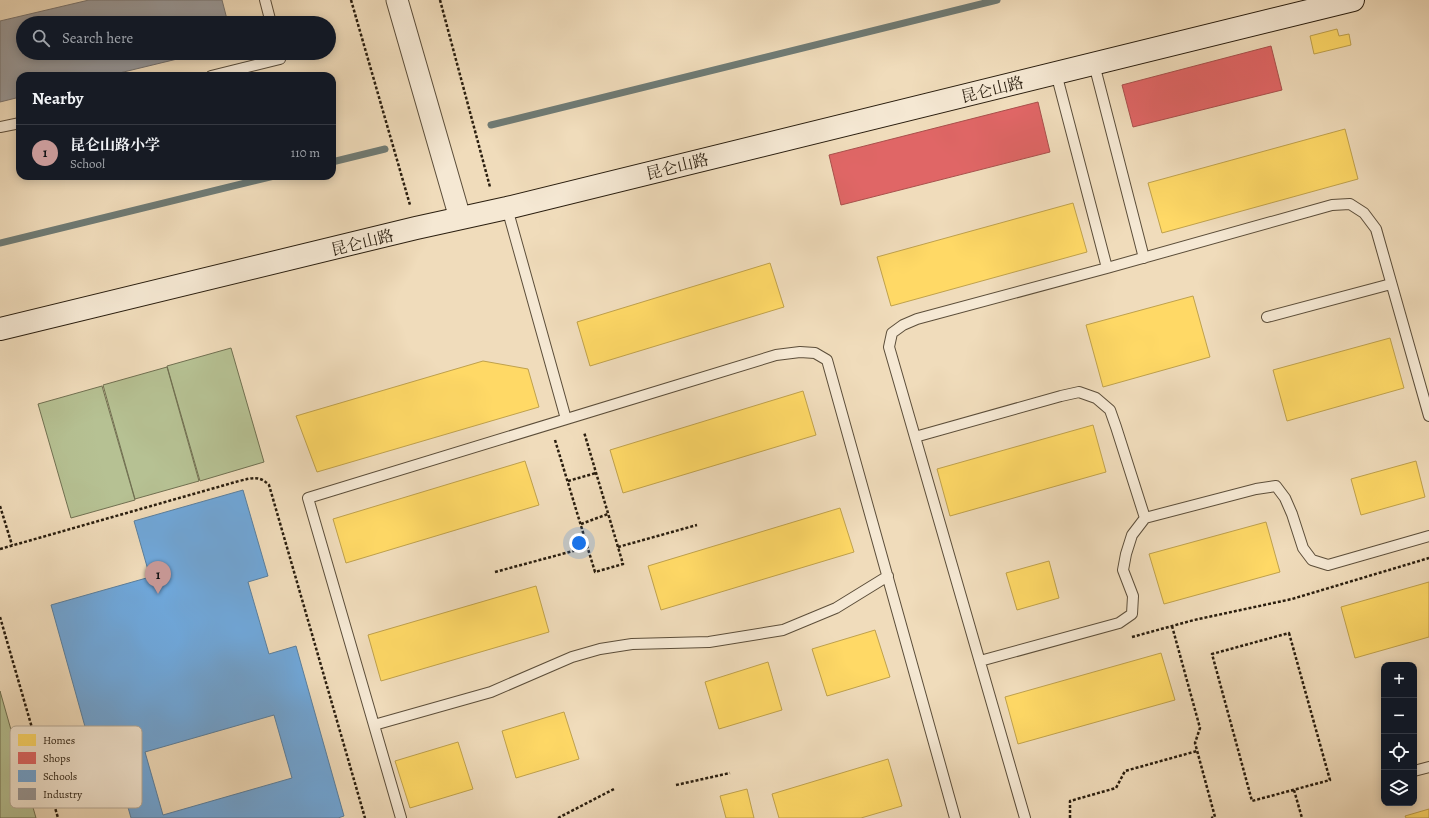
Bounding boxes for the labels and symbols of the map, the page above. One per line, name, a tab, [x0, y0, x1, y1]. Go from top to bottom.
street label: 昆仑山路	[959, 72, 1026, 108]
street label: 昆仑山路	[644, 149, 711, 185]
street label: 昆仑山路	[329, 225, 396, 261]
your location	[569, 533, 589, 553]
pin: 1	[145, 561, 171, 594]
legend	[10, 726, 142, 808]
text: Homes	[43, 733, 75, 748]
text: Shops	[43, 751, 70, 766]
text: Schools	[43, 769, 77, 784]
text: Industry	[43, 787, 82, 802]

